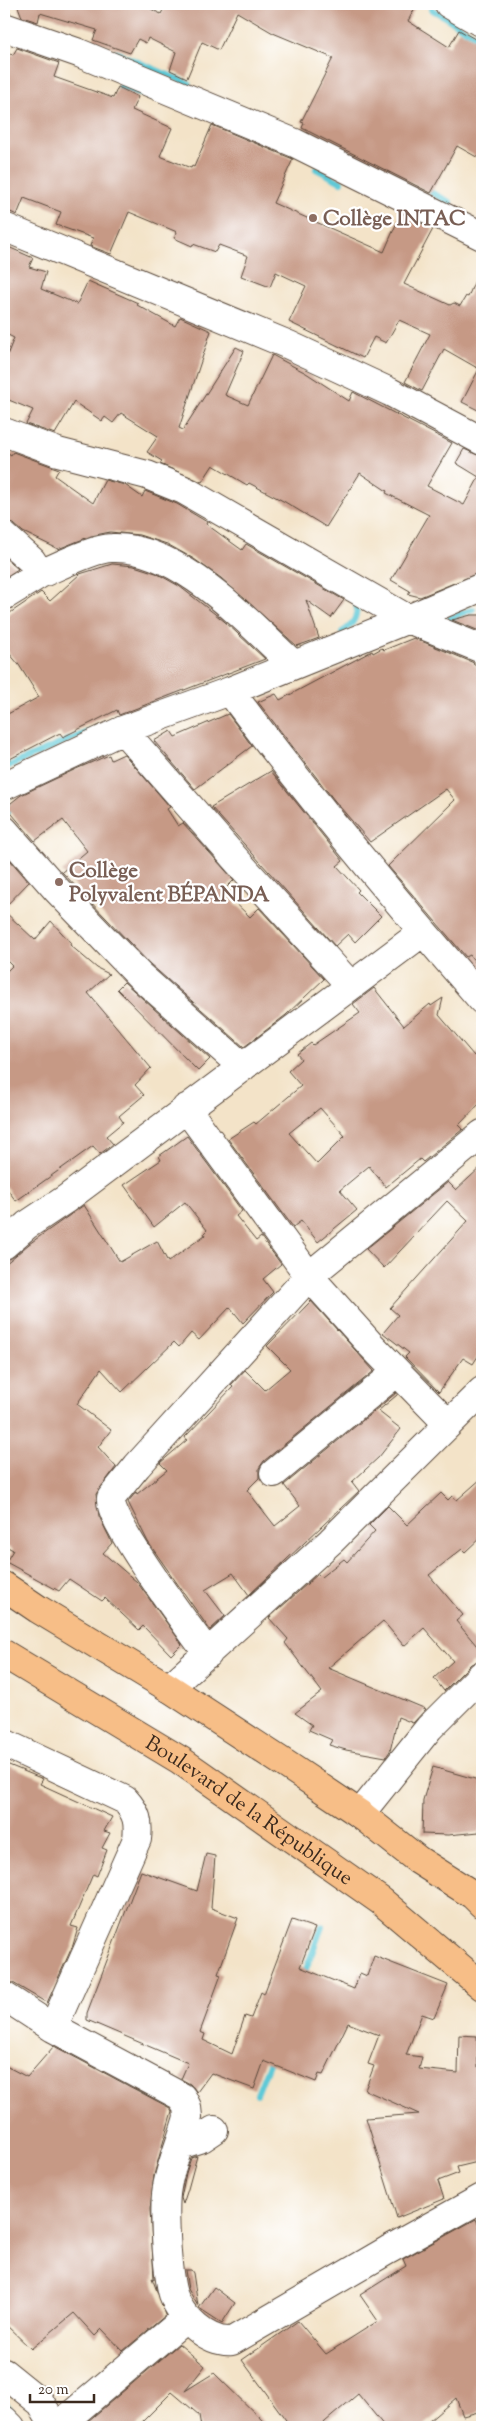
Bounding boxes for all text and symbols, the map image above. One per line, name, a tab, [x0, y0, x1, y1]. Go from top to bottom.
place label: Collège INTAC	[323, 205, 466, 235]
marker: Collège INTAC	[307, 212, 319, 224]
place label: Collège Polyvalent BÉPANDA	[69, 857, 271, 911]
marker: Collège Polyvalent BÉPANDA	[53, 876, 65, 888]
street label: Boulevard de la République	[139, 1729, 358, 1894]
scale bar	[30, 2371, 94, 2403]
text: 20 m	[38, 2380, 69, 2401]

